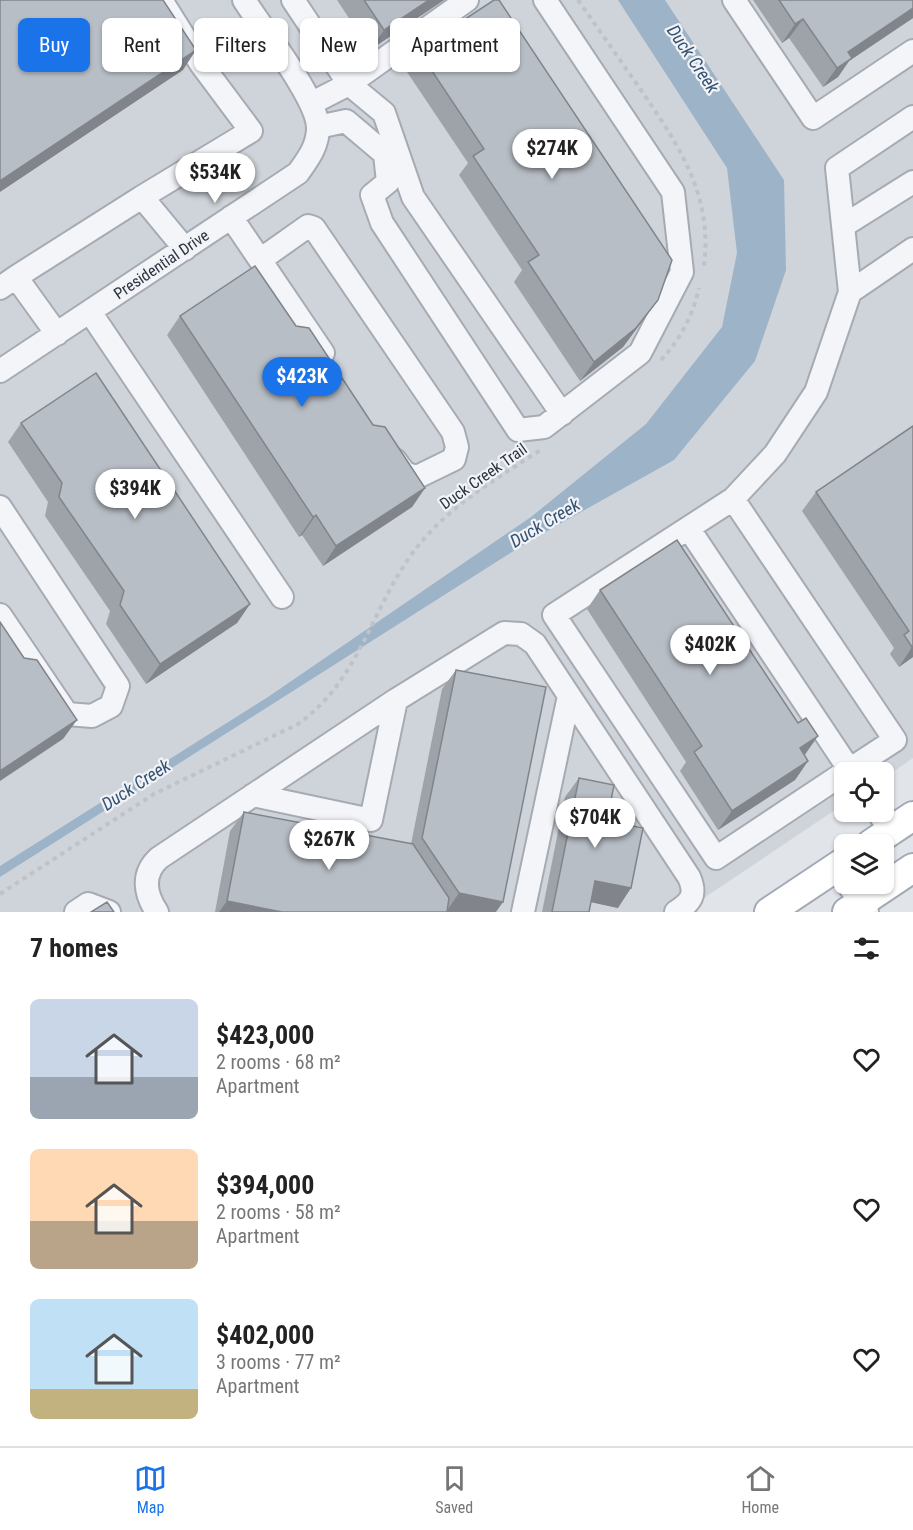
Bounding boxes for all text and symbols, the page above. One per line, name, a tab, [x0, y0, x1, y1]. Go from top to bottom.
chip: Buy	[18, 18, 90, 72]
chip: Rent	[102, 18, 182, 72]
chip: Filters	[194, 18, 288, 72]
chip: New	[300, 18, 378, 72]
chip: Apartment	[390, 18, 520, 72]
water label: Duck Creek	[663, 21, 724, 98]
pin: $274K	[510, 129, 594, 180]
text: $274K	[526, 136, 578, 160]
pin: $534K	[173, 153, 257, 204]
text: $534K	[189, 160, 241, 184]
street label: Presidential Drive	[110, 226, 212, 303]
pin: $423K	[260, 357, 344, 408]
text: $423K	[276, 364, 328, 388]
street label: Duck Creek Trail	[436, 439, 530, 513]
pin: $394K	[93, 469, 177, 520]
text: $394K	[109, 476, 161, 500]
water label: Duck Creek	[506, 493, 584, 552]
pin: $402K	[668, 625, 752, 676]
text: $402K	[684, 632, 736, 656]
water label: Duck Creek	[97, 754, 175, 815]
map controls	[834, 762, 894, 894]
button: locate	[834, 762, 894, 822]
pin: $704K	[553, 798, 637, 849]
text: $704K	[569, 805, 621, 829]
pin: $267K	[287, 820, 371, 871]
text: $267K	[303, 827, 355, 851]
button: layers	[834, 834, 894, 894]
icon: filters	[850, 932, 883, 965]
text: 7 homes	[30, 933, 118, 963]
text: $423,000	[216, 1020, 314, 1050]
icon: home	[78, 1023, 150, 1095]
icon: heart	[850, 1043, 883, 1076]
text: 2 rooms · 68 m²	[216, 1050, 341, 1074]
text: Apartment	[216, 1074, 300, 1098]
text: $394,000	[216, 1170, 314, 1200]
icon: home	[78, 1173, 150, 1245]
icon: heart	[850, 1193, 883, 1226]
text: 2 rooms · 58 m²	[216, 1200, 341, 1224]
text: Apartment	[216, 1224, 300, 1248]
text: $402,000	[216, 1320, 314, 1350]
icon: home	[78, 1323, 150, 1395]
icon: heart	[850, 1343, 883, 1376]
text: 3 rooms · 77 m²	[216, 1350, 341, 1374]
text: Apartment	[216, 1374, 300, 1398]
tab: Map	[134, 1462, 167, 1517]
tab: Saved	[435, 1462, 473, 1517]
tab: Home	[741, 1462, 779, 1517]

